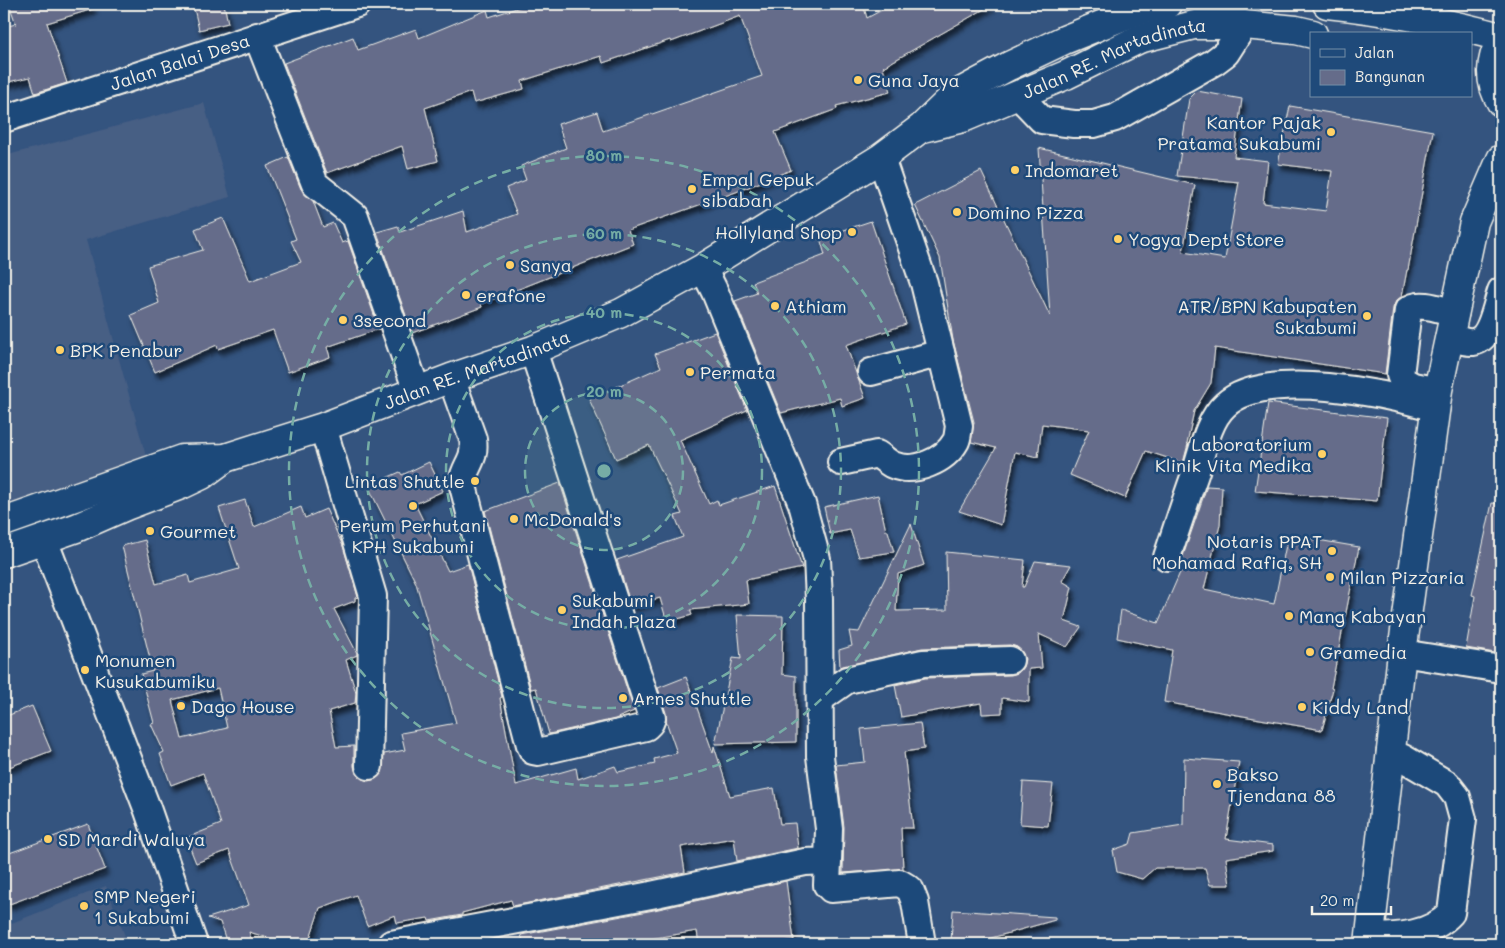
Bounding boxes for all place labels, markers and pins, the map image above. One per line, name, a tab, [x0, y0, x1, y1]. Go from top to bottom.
place label: Guna Jaya	[868, 68, 960, 92]
marker: Guna Jaya	[852, 74, 864, 86]
place label: Kantor Pajak Pratama Sukabumi	[1157, 110, 1321, 155]
marker: Kantor Pajak Pratama Sukabumi	[1325, 126, 1337, 138]
place label: Indomaret	[1025, 158, 1119, 182]
marker: Indomaret	[1009, 164, 1021, 176]
place label: Empal Gepuk sibabah	[702, 167, 814, 212]
marker: Empal Gepuk sibabah	[686, 183, 698, 195]
place label: Domino Pizza	[967, 200, 1084, 224]
marker: Domino Pizza	[951, 206, 963, 218]
place label: Hollyland Shop	[715, 220, 842, 244]
marker: Hollyland Shop	[846, 226, 858, 238]
place label: Yogya Dept Store	[1128, 227, 1284, 251]
marker: Yogya Dept Store	[1112, 233, 1124, 245]
place label: Sanya	[520, 253, 572, 277]
marker: Sanya	[504, 259, 516, 271]
place label: erafone	[476, 283, 546, 307]
marker: erafone	[460, 289, 472, 301]
place label: Athiam	[785, 294, 847, 318]
place label: ATR/BPN Kabupaten Sukabumi	[1178, 294, 1357, 339]
marker: Athiam	[769, 300, 781, 312]
place label: 3second	[353, 308, 426, 332]
marker: ATR/BPN Kabupaten Sukabumi	[1361, 310, 1373, 322]
marker: 3second	[337, 314, 349, 326]
place label: BPK Penabur	[70, 338, 183, 362]
marker: BPK Penabur	[54, 344, 66, 356]
place label: Permata	[700, 360, 776, 384]
marker: Permata	[684, 366, 696, 378]
place label: Laboratorium Klinik Vita Medika	[1155, 432, 1312, 477]
marker: Laboratorium Klinik Vita Medika	[1316, 448, 1328, 460]
centre of rings	[595, 462, 613, 480]
place label: Lintas Shuttle	[345, 469, 465, 493]
marker: Lintas Shuttle	[469, 475, 481, 487]
marker: Perum Perhutani KPH Sukabumi	[407, 500, 419, 512]
place label: McDonald's	[524, 507, 622, 531]
place label: Perum Perhutani KPH Sukabumi	[340, 513, 486, 558]
marker: McDonald's	[508, 513, 520, 525]
place label: Gourmet	[160, 519, 236, 543]
marker: Gourmet	[144, 525, 156, 537]
place label: Notaris PPAT Mohamad Rafiq, SH	[1152, 529, 1322, 574]
marker: Notaris PPAT Mohamad Rafiq, SH	[1326, 545, 1338, 557]
place label: Milan Pizzaria	[1340, 565, 1465, 589]
marker: Milan Pizzaria	[1324, 571, 1336, 583]
place label: Sukabumi Indah Plaza	[572, 588, 676, 633]
marker: Sukabumi Indah Plaza	[556, 604, 568, 616]
place label: Mang Kabayan	[1299, 604, 1426, 628]
marker: Mang Kabayan	[1283, 610, 1295, 622]
place label: Gramedia	[1320, 640, 1407, 664]
marker: Gramedia	[1304, 646, 1316, 658]
place label: Monumen Kusukabumiku	[95, 648, 216, 693]
marker: Monumen Kusukabumiku	[79, 664, 91, 676]
place label: Arnes Shuttle	[633, 686, 752, 710]
marker: Arnes Shuttle	[617, 692, 629, 704]
place label: Dago House	[191, 694, 295, 718]
place label: Kiddy Land	[1312, 695, 1408, 719]
marker: Dago House	[175, 700, 187, 712]
marker: Kiddy Land	[1296, 701, 1308, 713]
place label: Bakso Tjendana 88	[1227, 762, 1336, 807]
marker: Bakso Tjendana 88	[1211, 778, 1223, 790]
place label: SD Mardi Waluya	[58, 827, 206, 851]
marker: SD Mardi Waluya	[42, 833, 54, 845]
place label: SMP Negeri 1 Sukabumi	[94, 884, 196, 929]
marker: SMP Negeri 1 Sukabumi	[78, 900, 90, 912]

